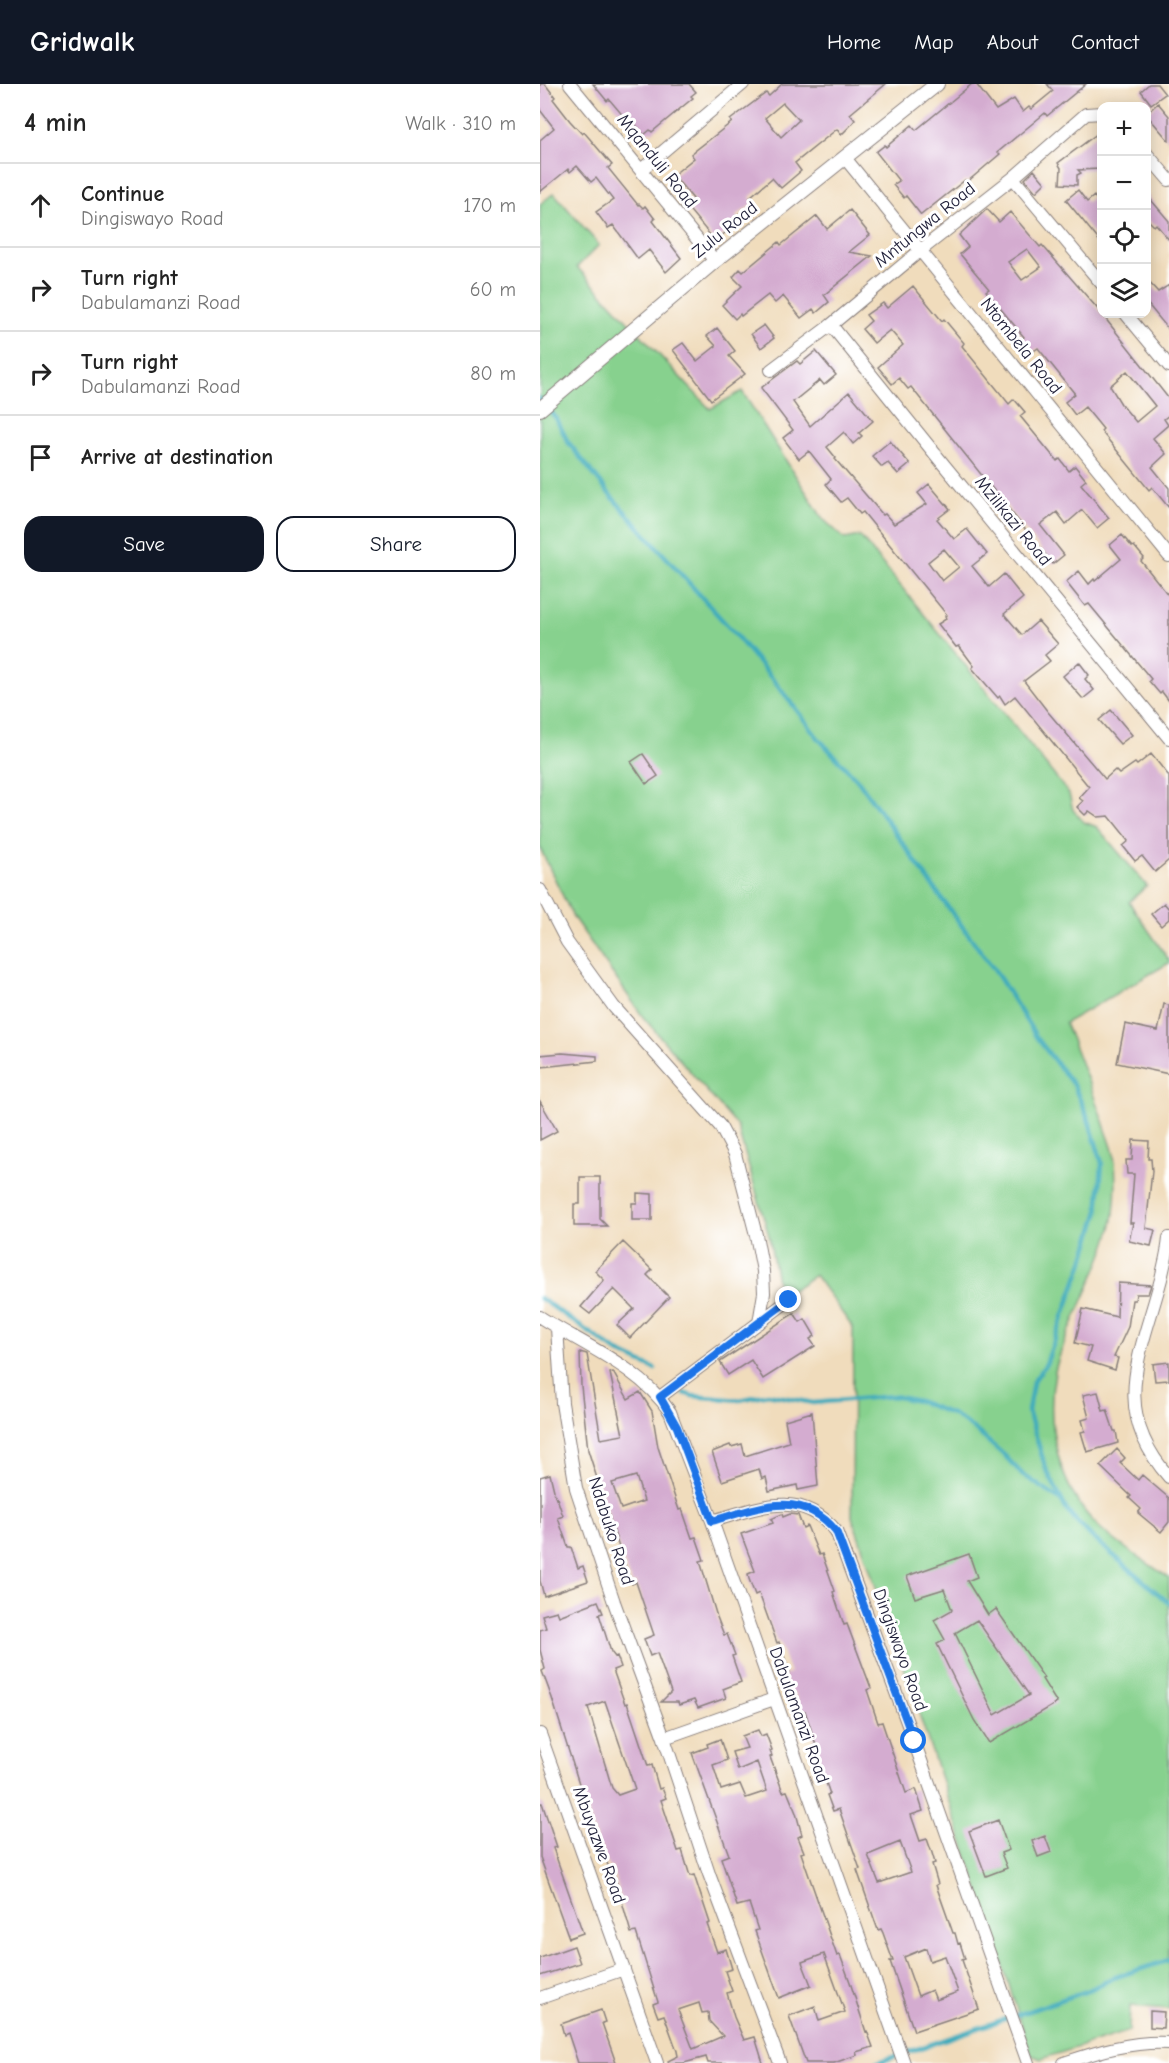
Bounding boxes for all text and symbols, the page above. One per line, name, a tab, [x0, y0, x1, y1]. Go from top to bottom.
text: Gridwalk	[30, 26, 134, 58]
text: Home	[827, 30, 881, 54]
text: Map	[914, 30, 954, 54]
text: About	[987, 30, 1038, 54]
text: Contact	[1071, 30, 1139, 54]
map controls	[1097, 102, 1151, 318]
button: +	[1097, 102, 1151, 156]
text: 4 min	[24, 108, 87, 138]
street label: Mqanduli Road	[613, 110, 701, 212]
text: Walk · 310 m	[405, 112, 516, 135]
button: −	[1097, 156, 1151, 210]
street label: Mntungwa Road	[870, 178, 980, 272]
text: Continue	[81, 181, 164, 207]
icon: ahead	[24, 189, 57, 222]
text: 170 m	[463, 194, 516, 217]
street label: Zulu Road	[688, 197, 762, 263]
text: Dingiswayo Road	[81, 207, 224, 230]
button: locate	[1097, 210, 1151, 264]
button: layers	[1097, 264, 1151, 318]
text: Turn right	[81, 265, 178, 291]
icon: right	[24, 273, 57, 306]
text: 60 m	[470, 278, 516, 301]
text: Dabulamanzi Road	[81, 291, 241, 314]
street label: Ntombela Road	[976, 294, 1066, 398]
text: Turn right	[81, 349, 178, 375]
icon: right	[24, 357, 57, 390]
text: 80 m	[470, 362, 516, 385]
text: Dabulamanzi Road	[81, 375, 241, 398]
icon: arrive	[24, 441, 57, 474]
text: Arrive at destination	[81, 444, 273, 470]
street label: Mzilikazi Road	[970, 472, 1056, 570]
button: Save	[24, 516, 264, 572]
button: Share	[276, 516, 516, 572]
route end	[775, 1286, 801, 1312]
street label: Ndabuko Road	[584, 1474, 638, 1588]
street label: Dingiswayo Road	[868, 1586, 932, 1714]
street label: Dabulamanzi Road	[765, 1644, 833, 1786]
route start	[900, 1727, 926, 1753]
street label: Mbuyazwe Road	[568, 1784, 630, 1906]

